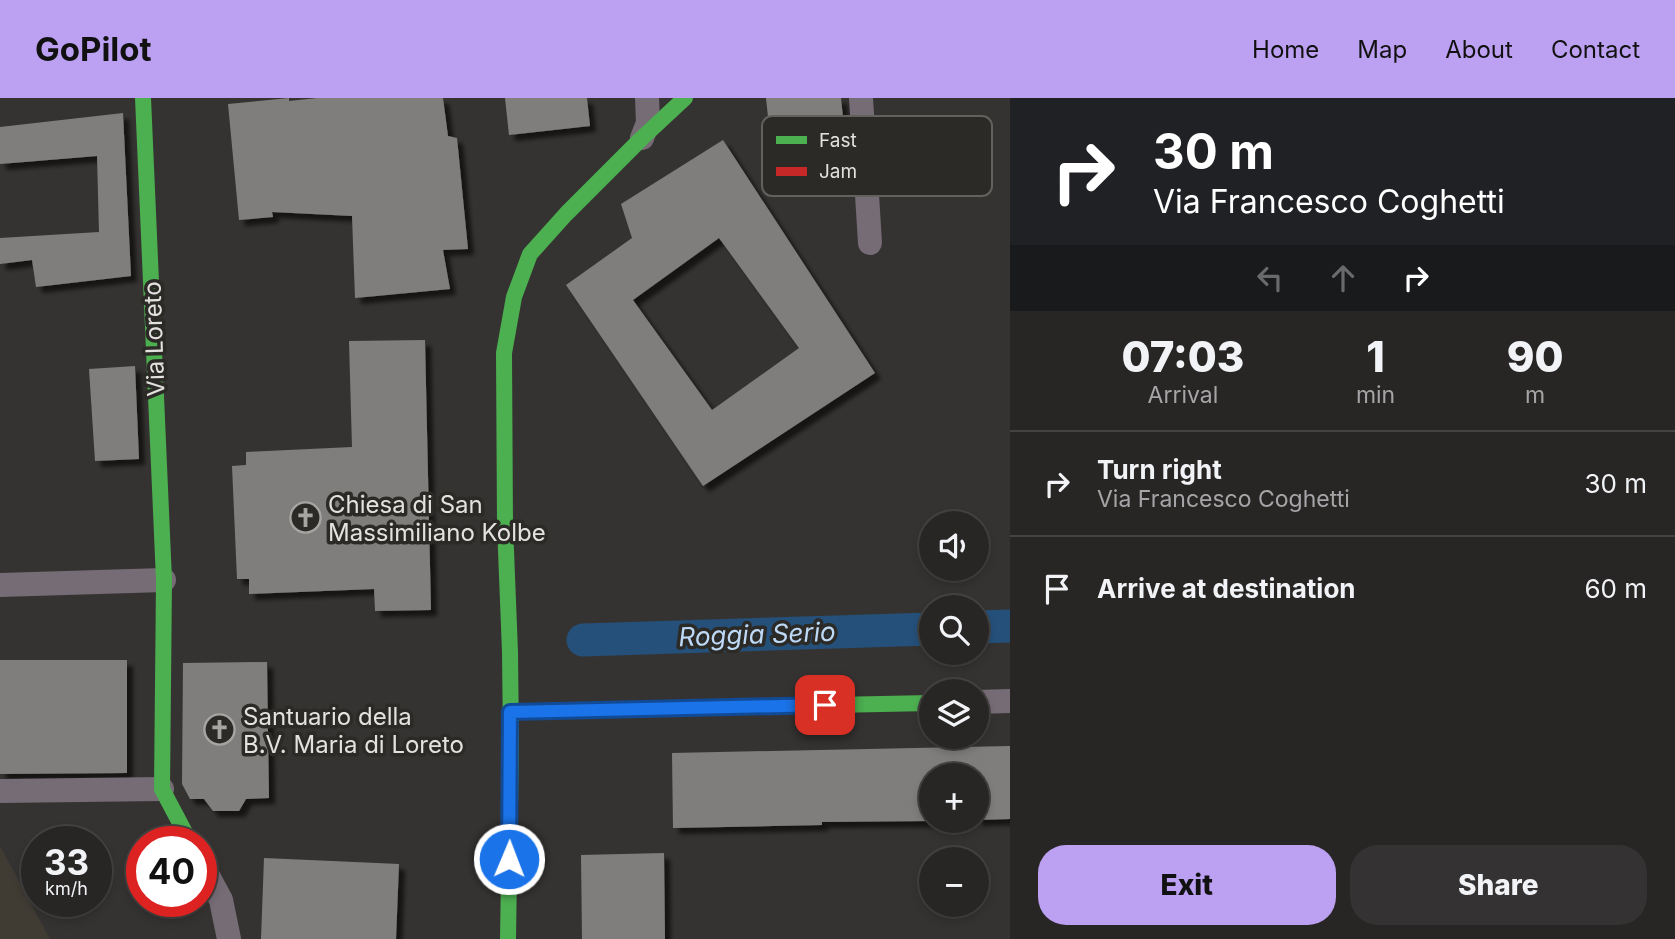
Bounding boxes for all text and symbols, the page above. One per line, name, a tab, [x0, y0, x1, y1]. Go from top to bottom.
text: GoPilot	[35, 29, 152, 69]
text: Home	[1252, 35, 1319, 64]
text: Map	[1357, 35, 1407, 64]
text: About	[1445, 35, 1513, 64]
text: Contact	[1551, 35, 1640, 64]
legend	[762, 116, 992, 196]
text: 30 m	[1153, 122, 1274, 181]
icon: right	[1038, 126, 1129, 217]
text: Fast	[819, 129, 857, 152]
text: Jam	[819, 160, 857, 183]
text: Via Francesco Coghetti	[1153, 182, 1505, 221]
icon: left	[1251, 259, 1289, 297]
icon: ahead	[1324, 259, 1362, 297]
icon: right	[1397, 259, 1435, 297]
street label: Via Loreto	[137, 281, 171, 397]
text: 07:03	[1121, 331, 1244, 382]
text: 1	[1366, 331, 1385, 382]
text: 90	[1507, 331, 1564, 382]
text: Arrival	[1148, 381, 1218, 409]
text: min	[1356, 381, 1395, 409]
text: m	[1525, 381, 1545, 409]
text: Turn right	[1097, 454, 1222, 485]
icon: right	[1038, 465, 1076, 503]
text: 30 m	[1584, 468, 1647, 499]
text: Via Francesco Coghetti	[1097, 485, 1350, 513]
place label: Chiesa di San Massimiliano Kolbe	[328, 490, 546, 547]
church icon: Chiesa di San Massimiliano Kolbe	[288, 501, 322, 535]
map controls	[919, 511, 989, 917]
button: sound	[919, 511, 989, 581]
icon: arrive	[1038, 570, 1076, 608]
text: Arrive at destination	[1097, 573, 1356, 604]
text: 60 m	[1584, 573, 1647, 604]
button: search	[919, 595, 989, 665]
water label: Roggia Serio	[678, 616, 836, 652]
pin	[795, 675, 855, 735]
button: layers	[919, 679, 989, 749]
icon: arrive	[806, 686, 844, 724]
place label: Santuario della B.V. Maria di Loreto	[243, 702, 464, 759]
church icon: Santuario della B.V. Maria di Loreto	[203, 713, 237, 747]
button: +	[919, 763, 989, 833]
position arrow	[472, 822, 546, 896]
speed limit sign: 40	[126, 826, 217, 917]
text: 33	[44, 841, 89, 883]
button: Exit	[1038, 845, 1336, 925]
button: Share	[1350, 845, 1647, 925]
button: −	[919, 847, 989, 917]
text: km/h	[45, 878, 88, 899]

